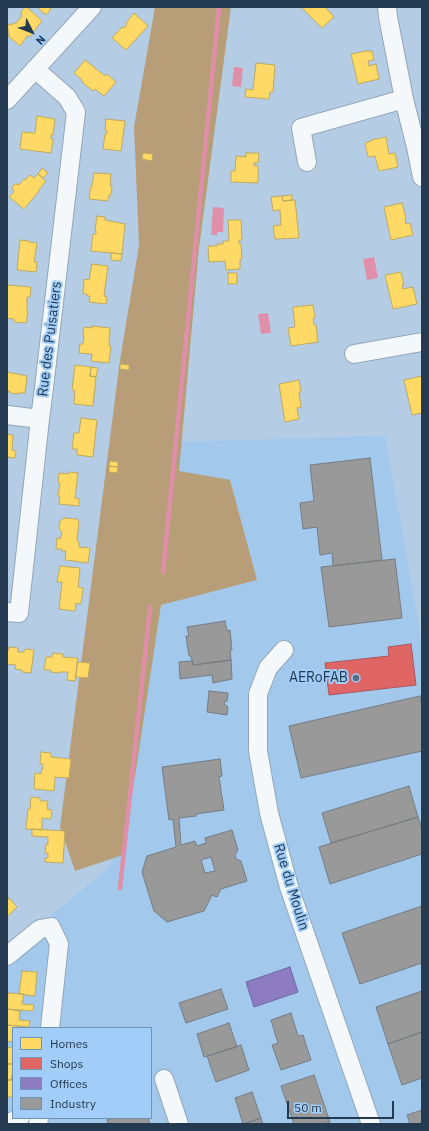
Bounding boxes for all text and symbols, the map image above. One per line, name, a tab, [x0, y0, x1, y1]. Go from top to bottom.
north arrow	[12, 12, 52, 52]
text: N	[33, 32, 49, 48]
street label: Rue des Puisatiers	[35, 280, 65, 398]
place label: AERoFAB	[289, 670, 348, 686]
marker: AERoFAB	[351, 673, 361, 683]
street label: Rue du Moulin	[270, 842, 312, 932]
legend	[12, 1027, 152, 1119]
text: Homes	[50, 1036, 88, 1051]
text: Shops	[50, 1056, 83, 1071]
text: Offices	[50, 1076, 88, 1091]
scale bar	[289, 1093, 396, 1119]
text: Industry	[50, 1096, 96, 1111]
text: 50 m	[294, 1100, 322, 1115]

